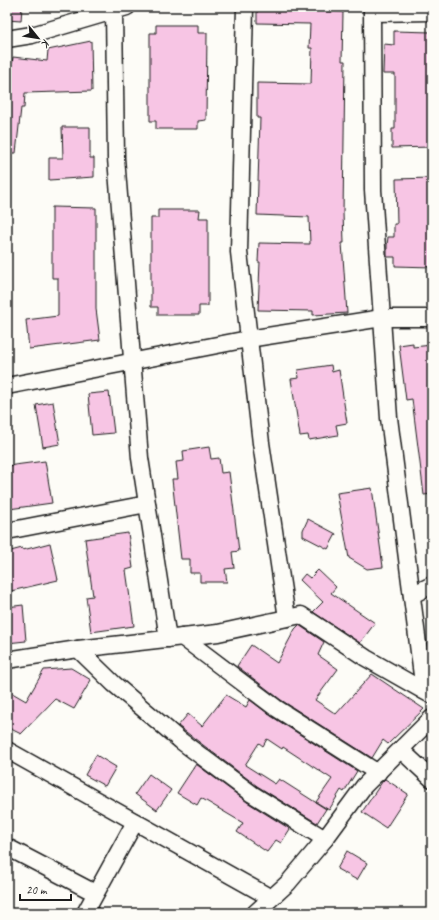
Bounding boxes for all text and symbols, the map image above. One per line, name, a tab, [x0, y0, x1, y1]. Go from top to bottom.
north arrow	[18, 18, 58, 58]
text: K	[38, 37, 54, 51]
scale bar	[20, 876, 71, 902]
text: 20 m	[26, 882, 48, 898]

